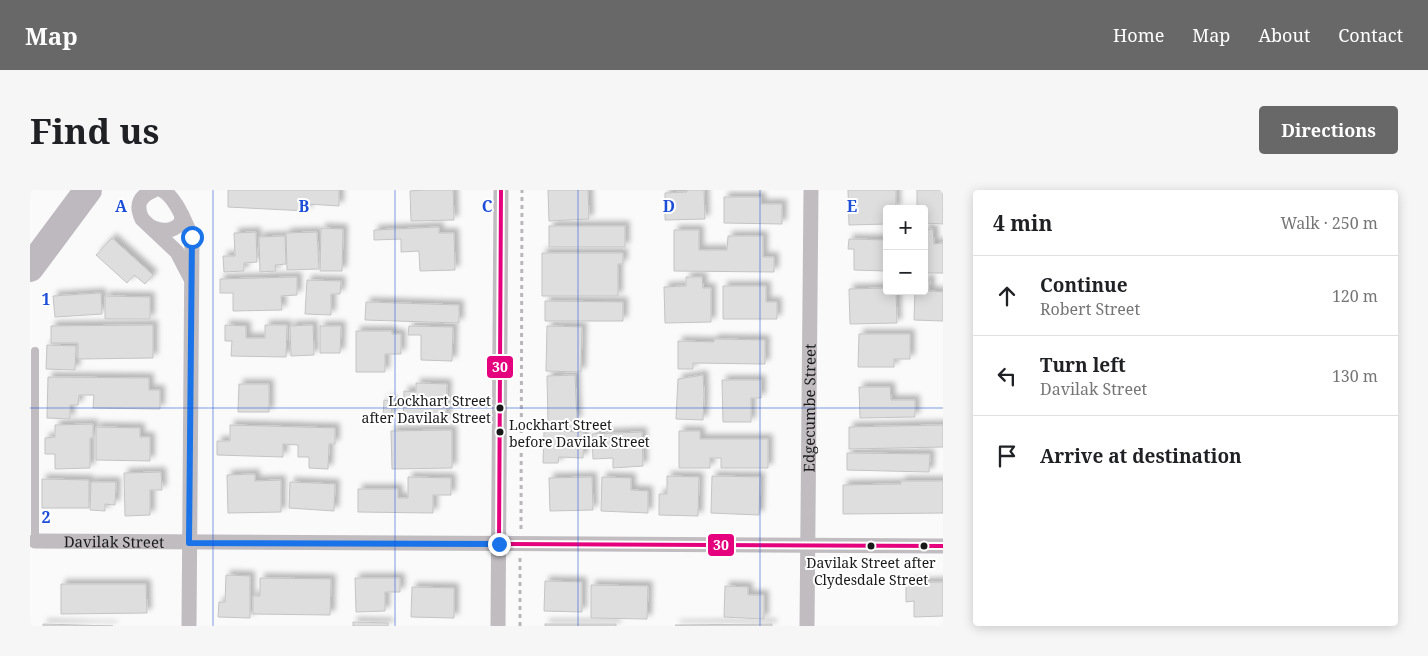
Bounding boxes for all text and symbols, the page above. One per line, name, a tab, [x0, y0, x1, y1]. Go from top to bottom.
text: Map	[25, 19, 78, 52]
text: Home	[1113, 23, 1164, 47]
text: Map	[1192, 23, 1230, 47]
text: About	[1258, 23, 1310, 47]
text: Contact	[1338, 23, 1403, 47]
button: Directions	[1259, 106, 1398, 154]
text: Find us	[30, 107, 159, 154]
text: A	[115, 195, 128, 217]
text: B	[299, 195, 310, 217]
text: C	[482, 195, 493, 217]
text: D	[663, 195, 675, 217]
text: E	[847, 195, 857, 217]
map controls	[883, 205, 928, 295]
button: +	[883, 205, 928, 250]
text: 4 min	[993, 209, 1052, 237]
text: Walk · 250 m	[1281, 212, 1378, 234]
route start	[181, 226, 204, 249]
button: −	[883, 250, 928, 295]
text: Continue	[1040, 272, 1128, 298]
icon: ahead	[993, 282, 1021, 310]
text: 120 m	[1332, 285, 1378, 307]
text: 1	[41, 288, 51, 310]
text: Robert Street	[1040, 298, 1140, 320]
street label: Edgecumbe Street	[798, 344, 820, 473]
text: Turn left	[1040, 352, 1126, 378]
line badge: 30	[486, 355, 514, 379]
text: 30	[492, 357, 508, 376]
icon: left	[993, 362, 1021, 390]
text: 130 m	[1332, 365, 1378, 387]
text: Davilak Street	[1040, 378, 1147, 400]
place label: Lockhart Street after Davilak Street	[362, 391, 491, 427]
marker: Lockhart Street after Davilak Street	[495, 403, 505, 413]
place label: Lockhart Street before Davilak Street	[509, 415, 650, 451]
marker: Lockhart Street before Davilak Street	[495, 427, 505, 437]
icon: arrive	[993, 442, 1021, 470]
text: Arrive at destination	[1040, 443, 1242, 469]
text: 2	[41, 506, 51, 528]
street label: Davilak Street	[64, 531, 164, 552]
route end	[488, 533, 511, 556]
line badge: 30	[707, 533, 735, 557]
text: 30	[713, 535, 729, 554]
marker: Davilak Street after Clydesdale Street	[866, 541, 876, 551]
unlabelled marker	[919, 541, 929, 551]
place label: Davilak Street after Clydesdale Street	[806, 553, 936, 589]

